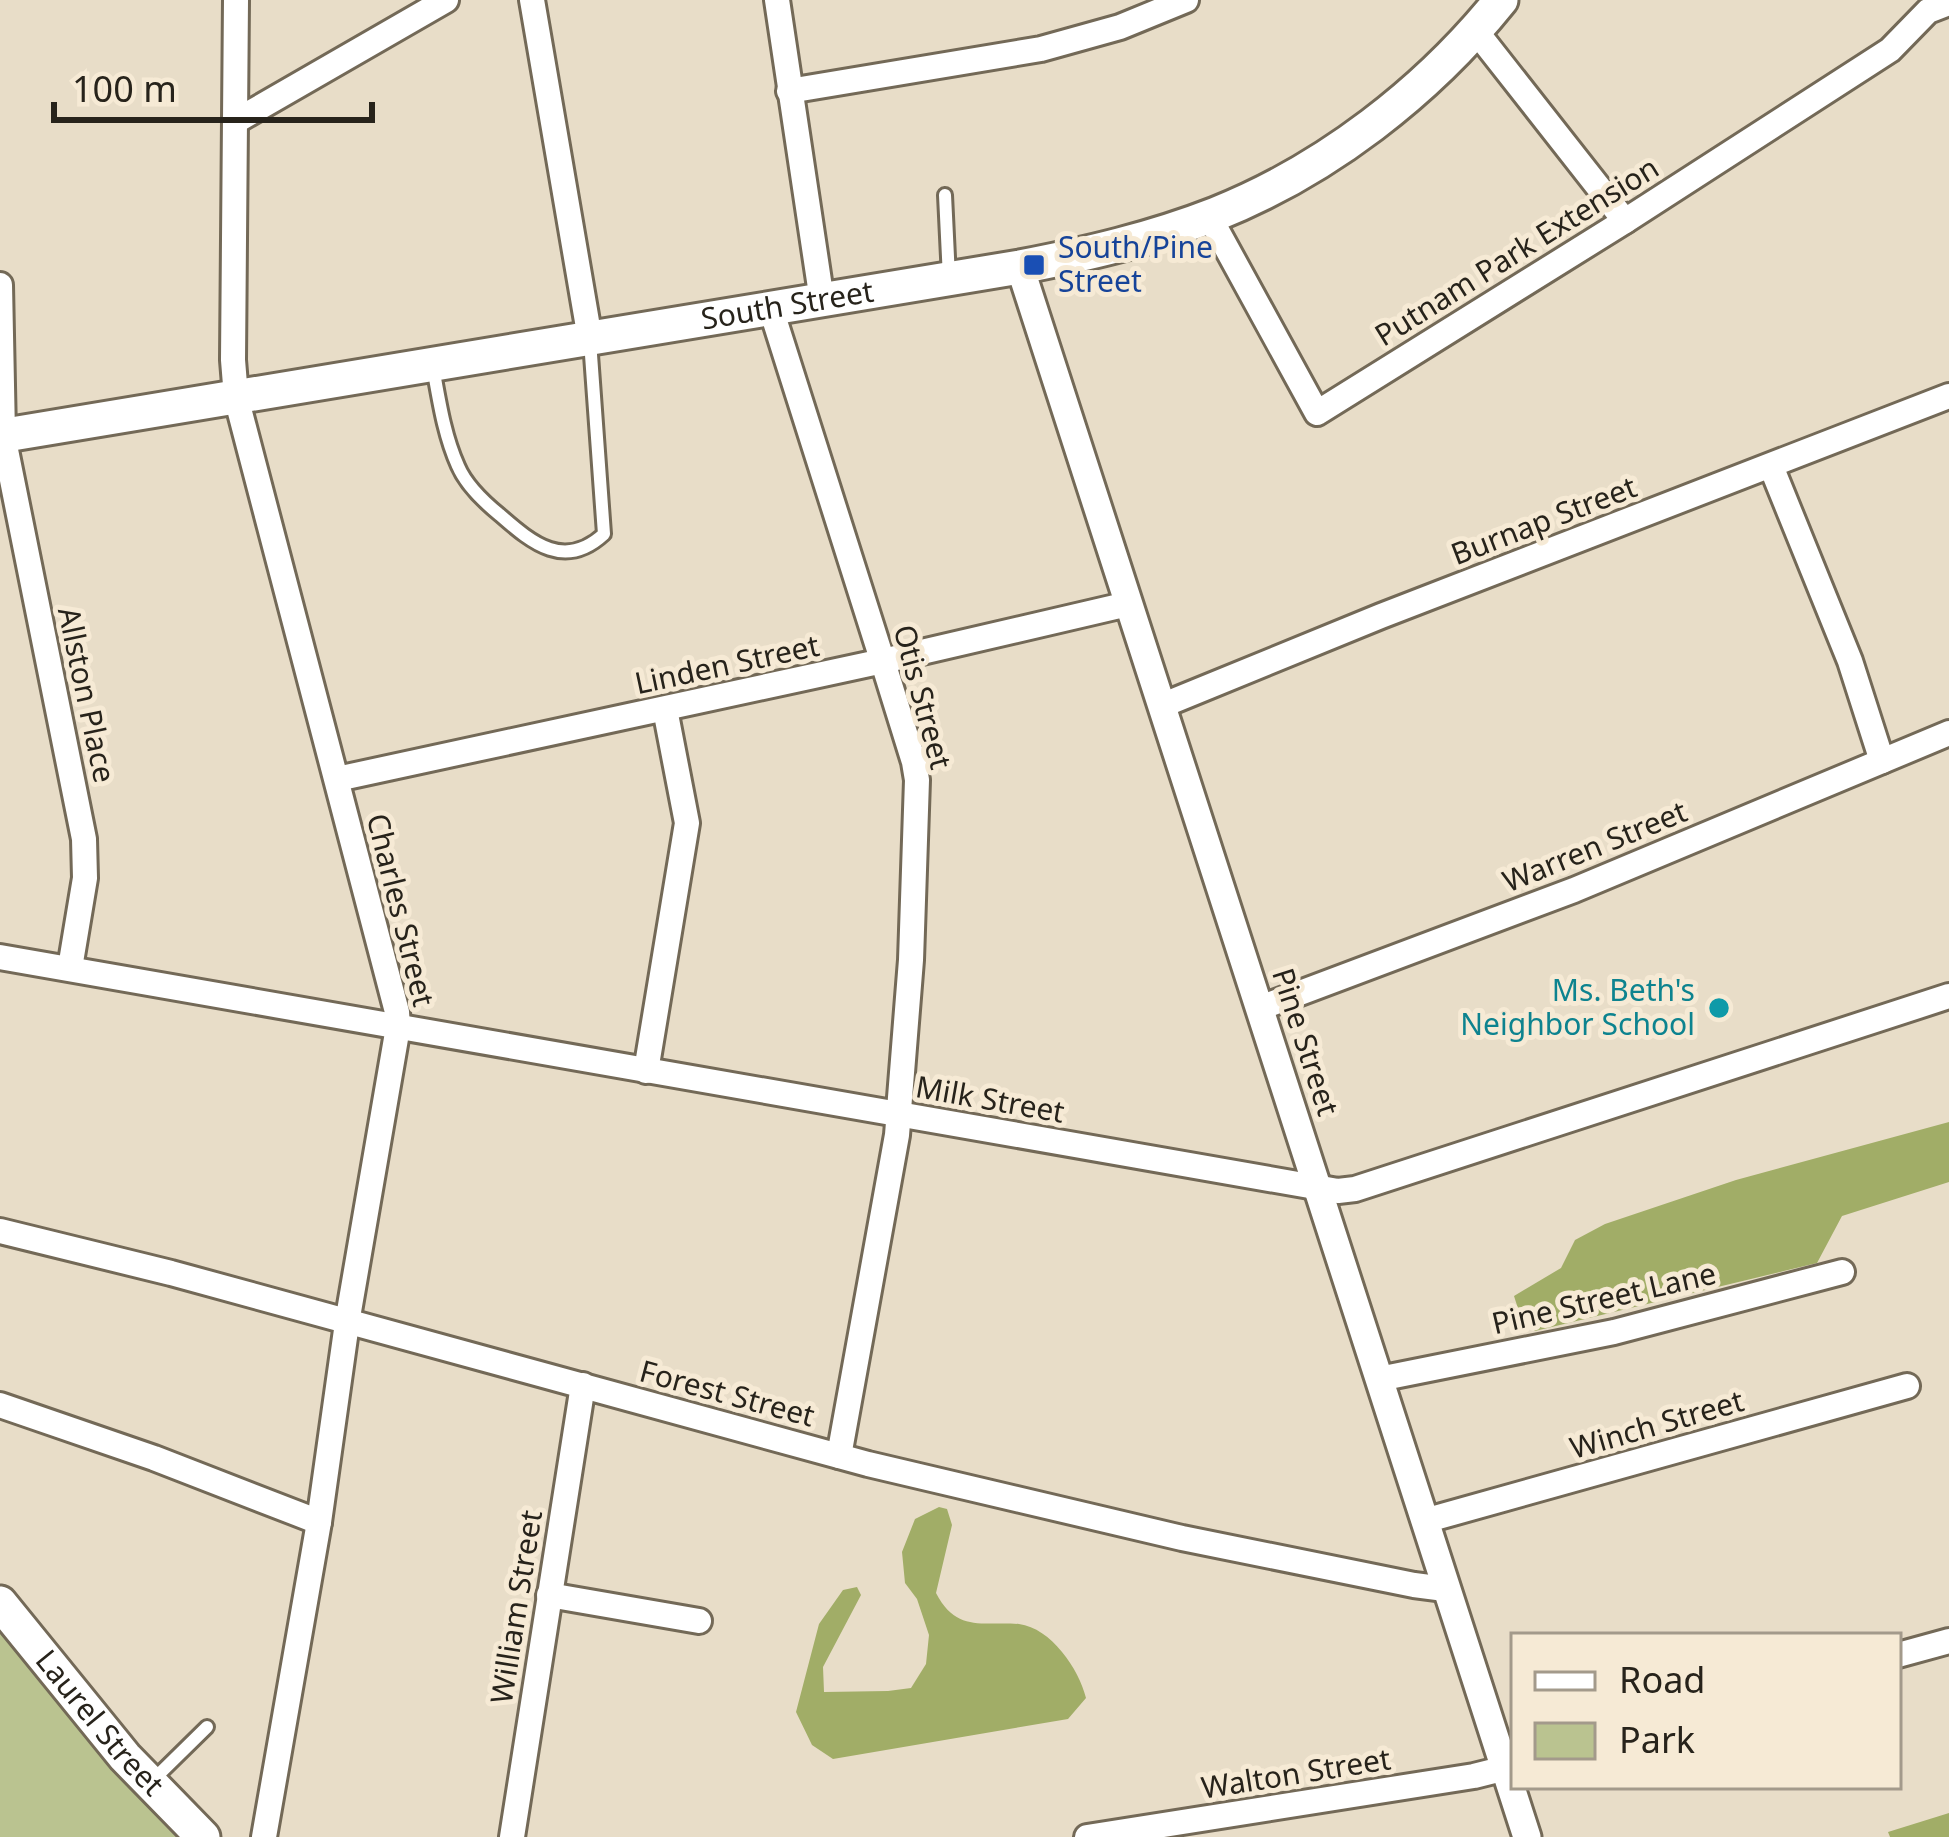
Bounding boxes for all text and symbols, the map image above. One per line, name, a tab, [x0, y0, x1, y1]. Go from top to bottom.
scale bar	[54, 48, 372, 122]
text: 100 m	[72, 64, 177, 113]
street label: Putnam Park Extension	[1366, 147, 1666, 355]
place label: South/Pine Street	[1058, 226, 1213, 301]
marker: South/Pine Street	[1021, 252, 1047, 278]
street label: South Street	[698, 270, 876, 339]
street label: Burnap Street	[1445, 465, 1642, 574]
street label: Allston Place	[49, 603, 126, 786]
street label: Otis Street	[885, 620, 962, 774]
street label: Linden Street	[631, 624, 823, 703]
street label: Warren Street	[1496, 790, 1693, 901]
street label: Charles Street	[358, 809, 445, 1010]
street label: Pine Street	[1263, 962, 1350, 1121]
place label: Ms. Beth's Neighbor School	[1460, 969, 1695, 1044]
marker: Ms. Beth's Neighbor School	[1706, 995, 1732, 1021]
street label: Milk Street	[913, 1065, 1068, 1132]
street label: Pine Street Lane	[1488, 1252, 1720, 1343]
street label: Forest Street	[636, 1350, 819, 1436]
street label: Winch Street	[1565, 1379, 1748, 1468]
street label: William Street	[480, 1507, 551, 1706]
legend	[1511, 1633, 1901, 1789]
street label: Laurel Street	[27, 1641, 174, 1804]
text: Road	[1619, 1655, 1706, 1704]
text: Park	[1619, 1715, 1695, 1764]
street label: Walton Street	[1198, 1737, 1393, 1808]

